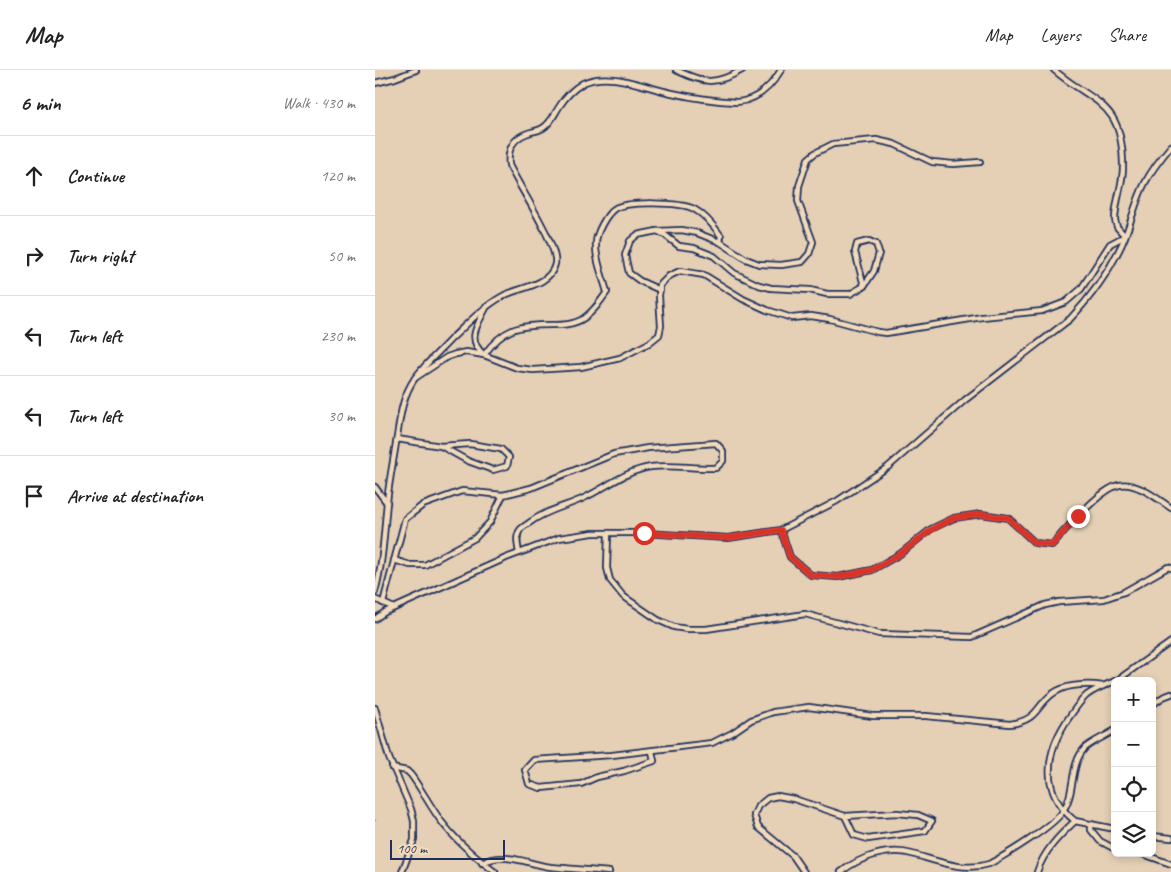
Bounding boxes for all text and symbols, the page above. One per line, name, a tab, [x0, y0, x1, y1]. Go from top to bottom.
text: Map	[25, 20, 62, 50]
text: Map	[985, 24, 1013, 46]
text: Layers	[1041, 24, 1080, 46]
text: Share	[1108, 24, 1146, 46]
text: 6 min	[20, 90, 61, 116]
text: Walk · 430 m	[283, 93, 355, 113]
icon: ahead	[20, 162, 48, 190]
text: Continue	[67, 164, 124, 188]
text: 120 m	[321, 166, 355, 186]
icon: right	[20, 242, 48, 270]
text: Turn right	[67, 244, 134, 268]
text: 50 m	[328, 246, 355, 266]
icon: left	[20, 322, 48, 350]
text: Turn left	[67, 324, 122, 348]
text: 230 m	[321, 326, 355, 346]
icon: left	[20, 402, 48, 430]
text: Turn left	[67, 404, 122, 428]
text: 30 m	[328, 406, 355, 426]
icon: arrive	[20, 482, 48, 510]
text: Arrive at destination	[67, 484, 203, 508]
route end	[1067, 505, 1090, 528]
route start	[633, 522, 656, 545]
map controls	[1111, 677, 1156, 857]
button: +	[1111, 677, 1156, 722]
button: −	[1111, 722, 1156, 767]
button: locate	[1111, 767, 1156, 812]
button: layers	[1111, 812, 1156, 857]
scale bar	[390, 837, 505, 860]
text: 100 m	[397, 840, 427, 857]

